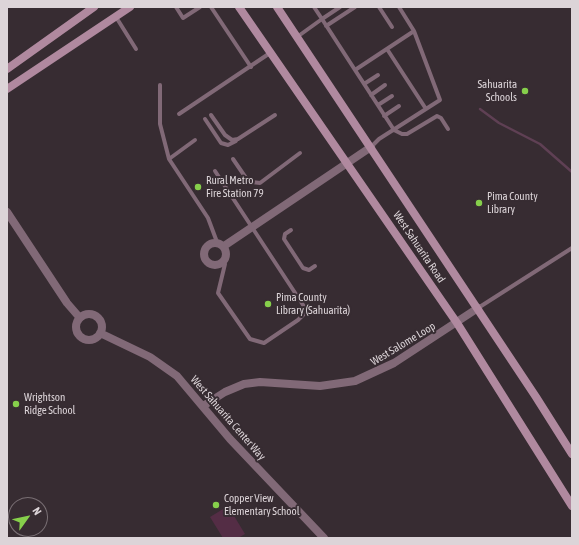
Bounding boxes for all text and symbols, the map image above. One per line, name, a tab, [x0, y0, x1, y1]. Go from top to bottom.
place label: Sahuarita Schools	[477, 78, 517, 104]
marker: Sahuarita Schools	[520, 86, 530, 96]
place label: Rural Metro Fire Station 79	[206, 174, 264, 200]
marker: Rural Metro Fire Station 79	[193, 182, 203, 192]
place label: Pima County Library	[487, 190, 538, 216]
marker: Pima County Library	[474, 198, 484, 208]
street label: West Sahuarita Road	[390, 209, 448, 285]
place label: Pima County Library (Sahuarita)	[276, 291, 350, 317]
marker: Pima County Library (Sahuarita)	[263, 299, 273, 309]
street label: West Salome Loop	[368, 320, 438, 368]
street label: West Sahuarita Center Way	[188, 373, 268, 463]
place label: Wrightson Ridge School	[24, 391, 76, 417]
marker: Wrightson Ridge School	[11, 399, 21, 409]
place label: Copper View Elementary School	[224, 492, 300, 518]
north arrow	[8, 497, 48, 537]
marker: Copper View Elementary School	[211, 500, 221, 510]
text: N	[30, 505, 44, 517]

